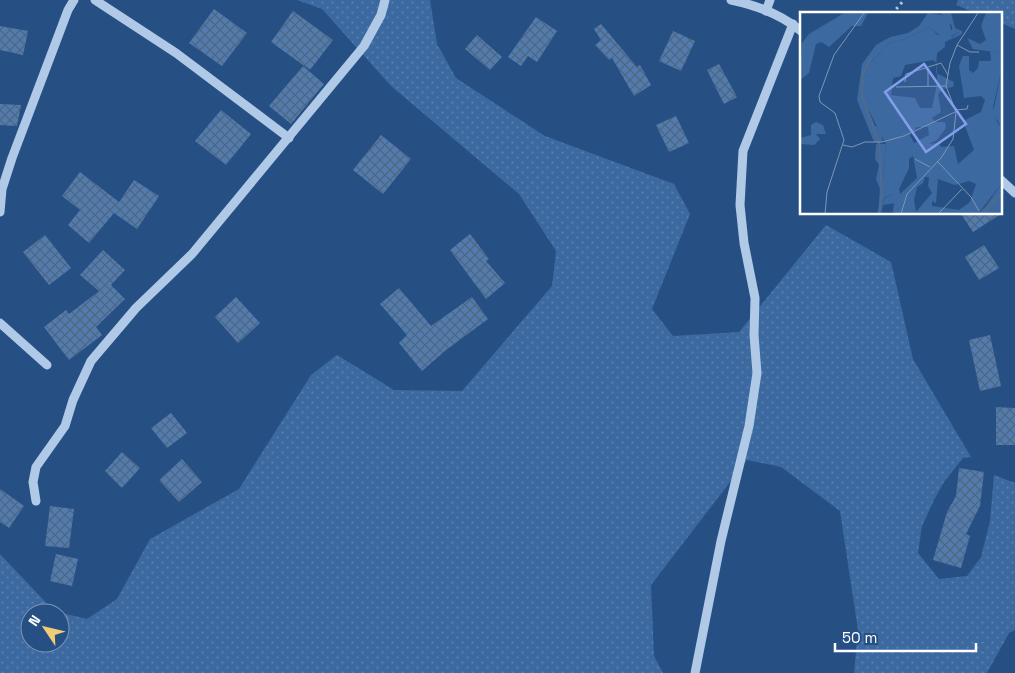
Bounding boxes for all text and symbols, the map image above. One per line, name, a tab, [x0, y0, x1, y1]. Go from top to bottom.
inset map	[800, 12, 1002, 215]
north arrow	[20, 603, 70, 653]
text: N	[24, 612, 44, 630]
scale bar	[835, 620, 976, 652]
text: 50 m	[842, 628, 877, 647]

